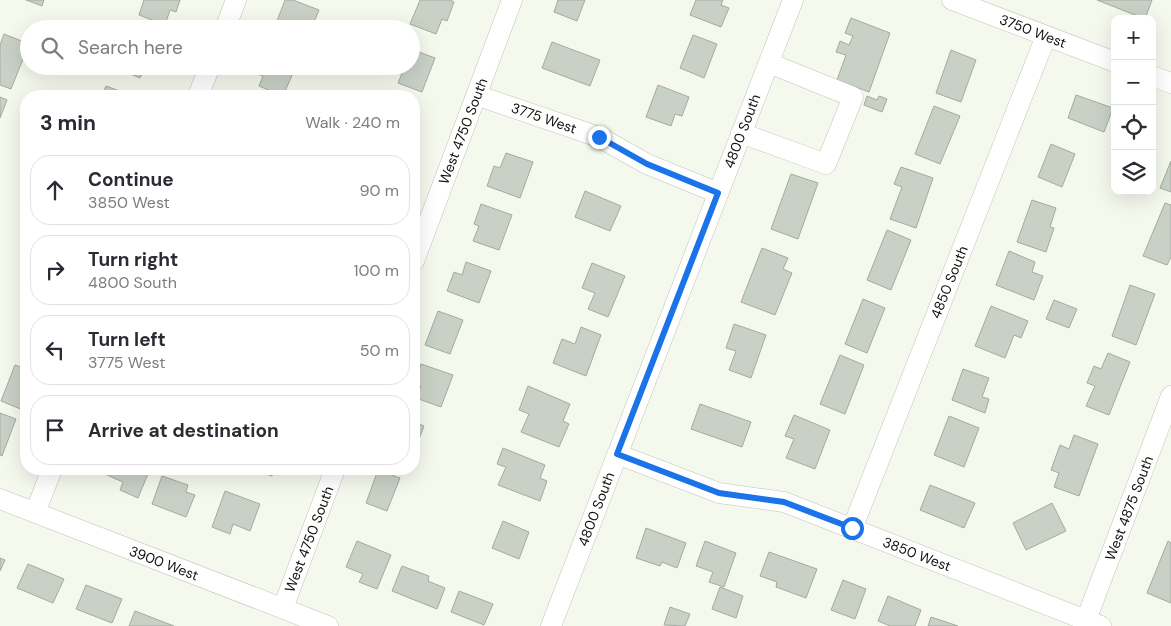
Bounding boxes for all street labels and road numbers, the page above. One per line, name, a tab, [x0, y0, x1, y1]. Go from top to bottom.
street label: 3750 West	[997, 10, 1069, 52]
street label: West 4750 South	[435, 75, 491, 187]
street label: 4800 South	[720, 91, 764, 171]
street label: 3775 West	[509, 98, 579, 138]
street label: 4850 South	[926, 243, 972, 321]
street label: West 4875 South	[1101, 453, 1157, 563]
street label: 4800 South	[574, 469, 618, 549]
street label: West 4750 South	[281, 483, 337, 595]
street label: 3850 West	[880, 533, 954, 575]
street label: 3900 West	[127, 542, 201, 584]

